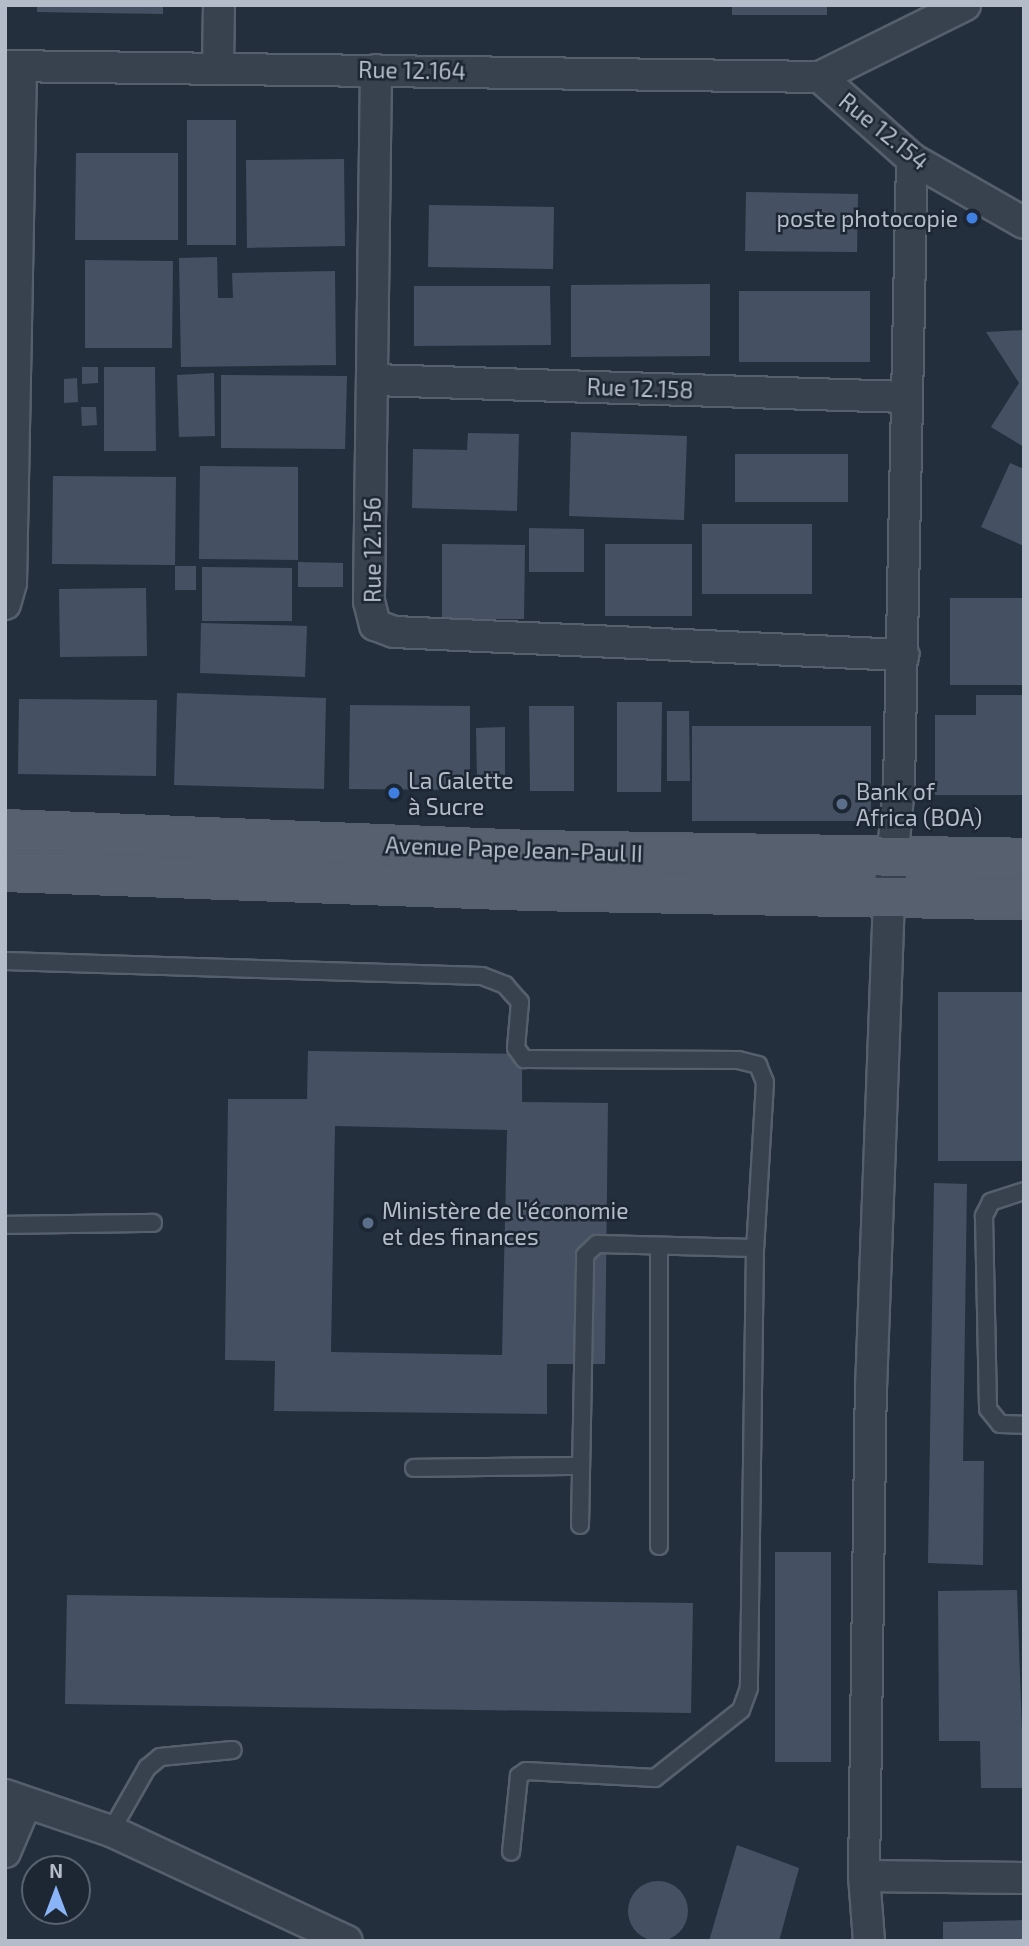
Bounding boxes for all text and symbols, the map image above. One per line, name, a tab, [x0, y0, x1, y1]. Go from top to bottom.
street label: Rue 12.164	[358, 55, 466, 85]
street label: Rue 12.154	[834, 87, 934, 175]
place label: poste photocopie	[777, 204, 958, 232]
marker: poste photocopie	[964, 210, 980, 226]
street label: Rue 12.158	[586, 372, 694, 404]
street label: Rue 12.156	[358, 497, 386, 603]
place label: La Galette à Sucre	[408, 766, 514, 820]
place label: Bank of Africa (BOA)	[856, 777, 982, 831]
marker: La Galette à Sucre	[386, 785, 402, 801]
marker: Bank of Africa (BOA)	[834, 796, 850, 812]
street label: Avenue Pape Jean-Paul II	[384, 831, 644, 867]
place label: Ministère de l'économie et des finances	[382, 1196, 629, 1250]
marker: Ministère de l'économie et des finances	[360, 1215, 376, 1231]
north arrow	[21, 1855, 91, 1925]
text: N	[49, 1859, 63, 1882]

